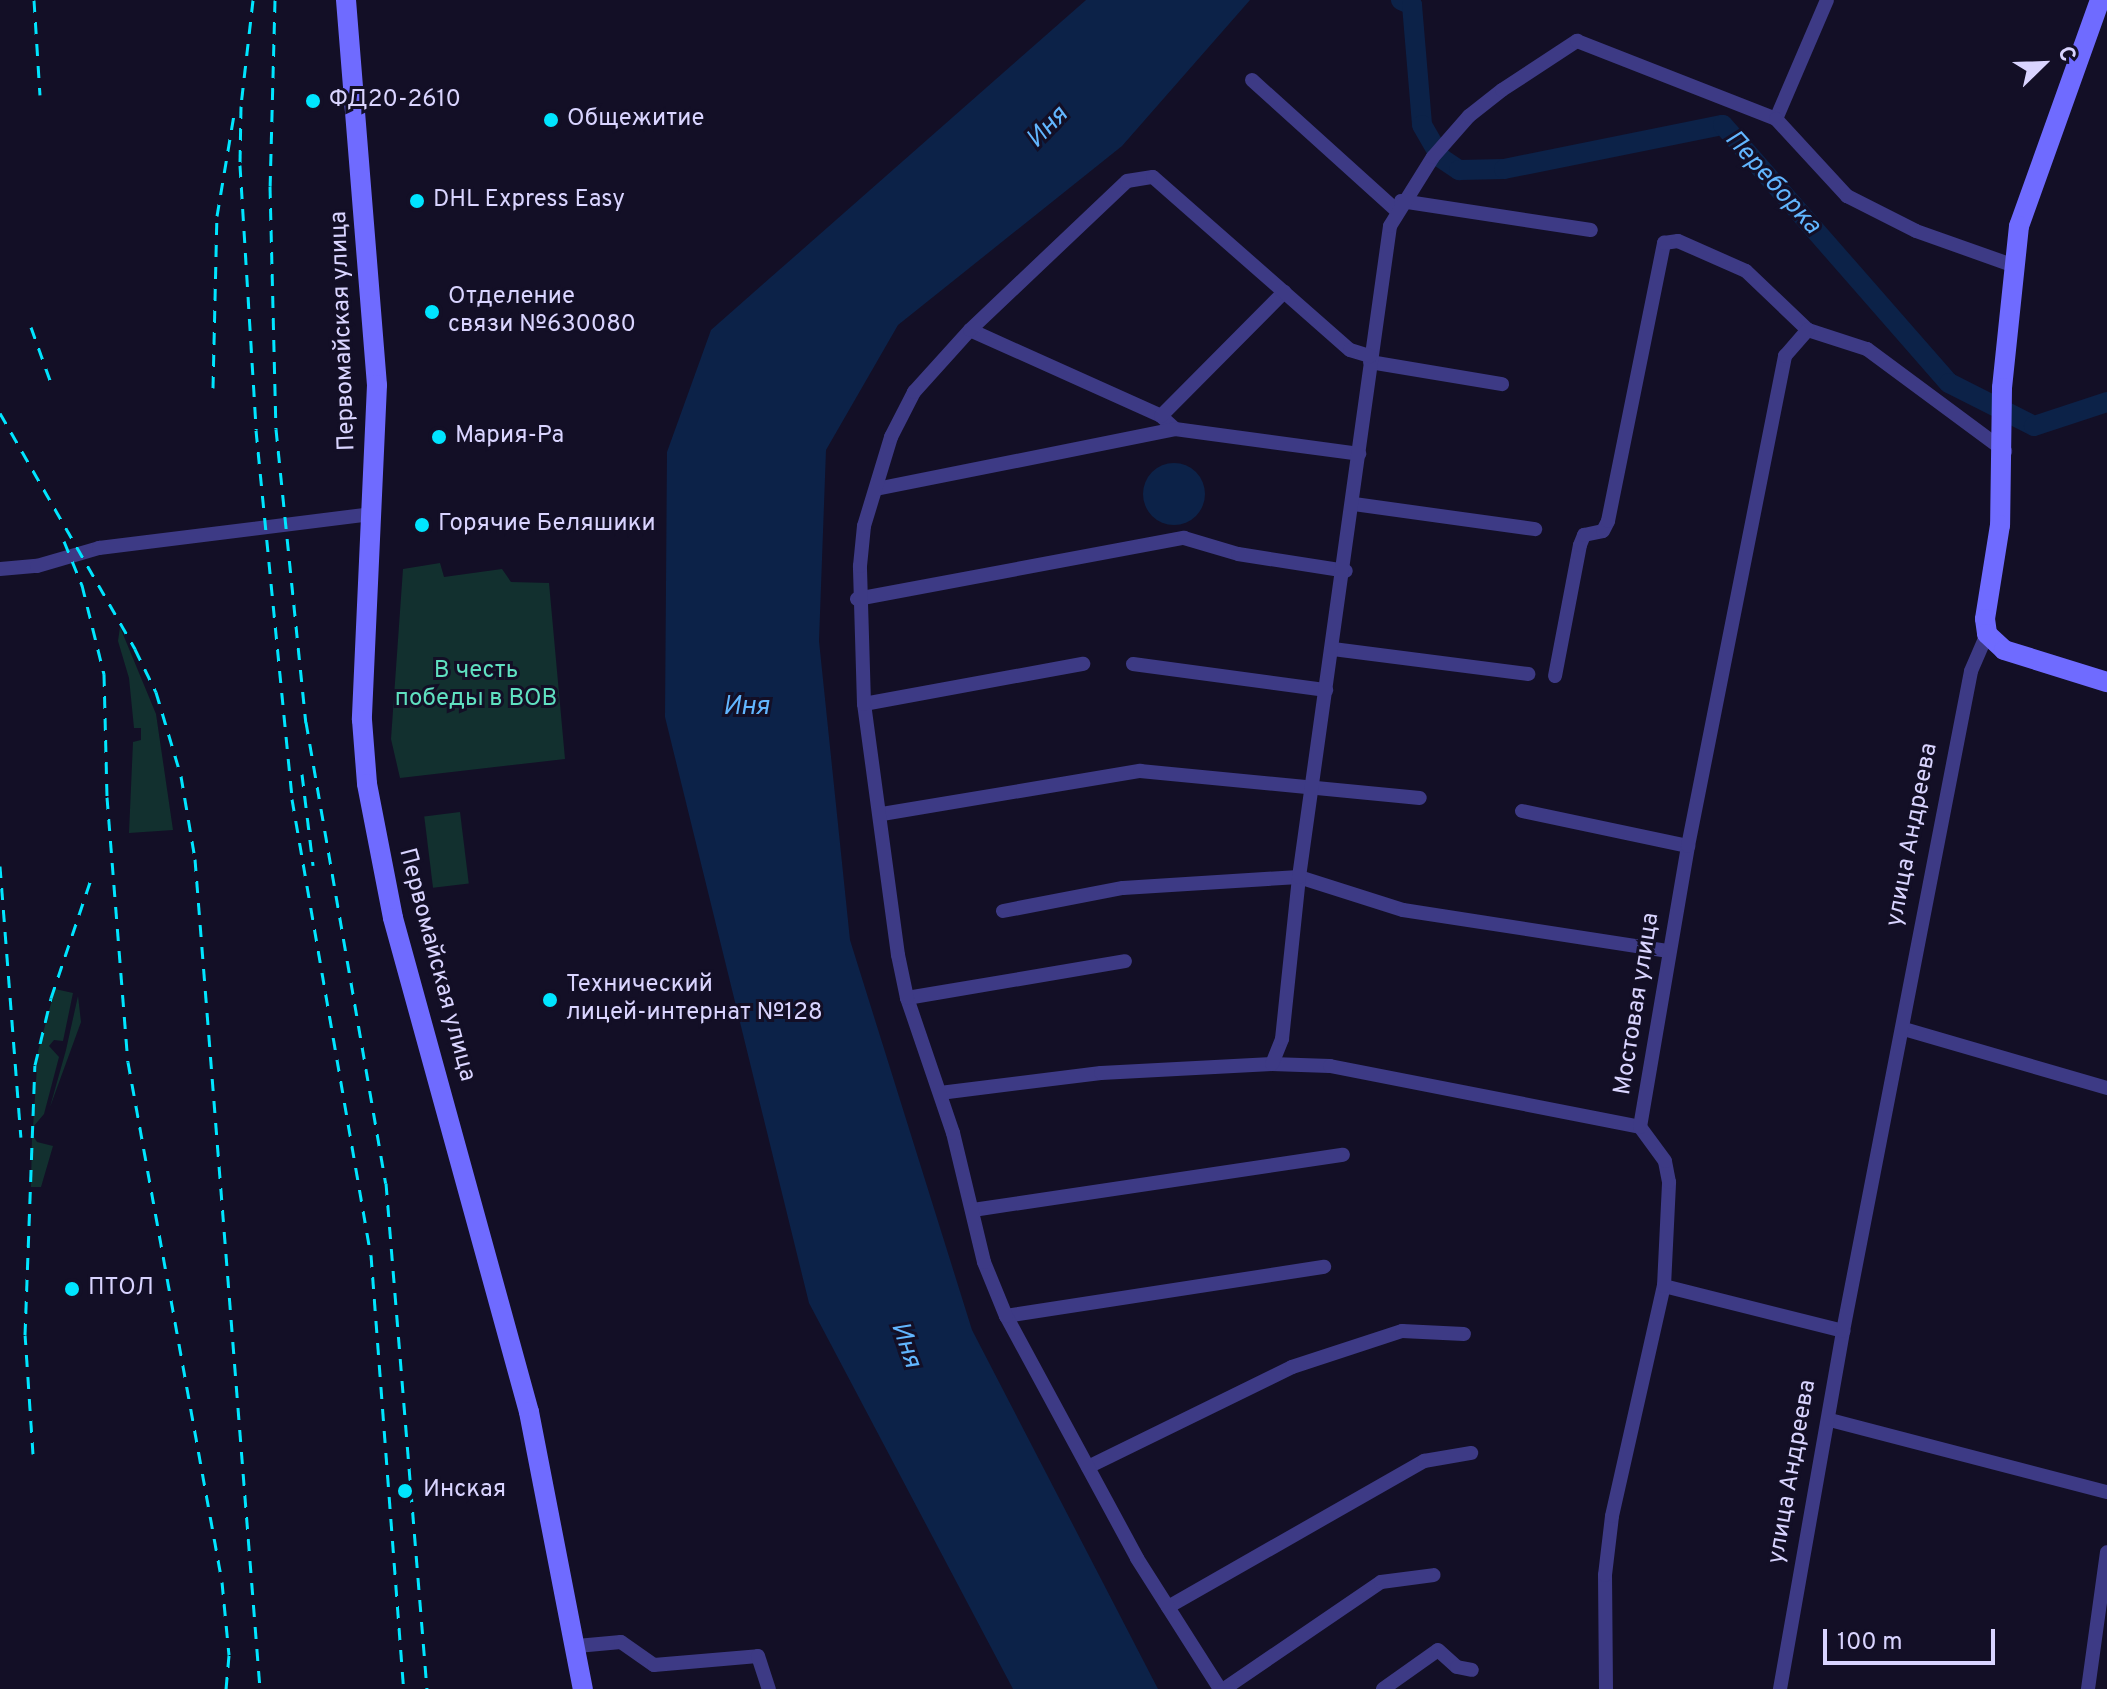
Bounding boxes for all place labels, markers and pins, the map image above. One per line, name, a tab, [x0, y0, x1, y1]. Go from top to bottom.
place label: ФД20-2610	[329, 87, 461, 115]
marker: ФД20-2610	[304, 92, 322, 110]
place label: Общежитие	[567, 106, 704, 134]
marker: Общежитие	[542, 111, 560, 129]
place label: DHL Express Easy	[433, 187, 625, 215]
marker: DHL Express Easy	[408, 192, 426, 210]
place label: Отделение связи №630080	[448, 284, 636, 340]
marker: Отделение связи №630080	[423, 303, 441, 321]
place label: Мария-Ра	[455, 423, 564, 451]
marker: Мария-Ра	[430, 428, 448, 446]
place label: Горячие Беляшики	[438, 511, 656, 539]
marker: Горячие Беляшики	[413, 516, 431, 534]
place label: Технический лицей-интернат №128	[566, 972, 823, 1028]
marker: Технический лицей-интернат №128	[541, 991, 559, 1009]
place label: ПТОЛ	[88, 1275, 154, 1303]
marker: ПТОЛ	[63, 1280, 81, 1298]
place label: Инская	[423, 1477, 506, 1505]
marker: Инская	[394, 1480, 416, 1502]

